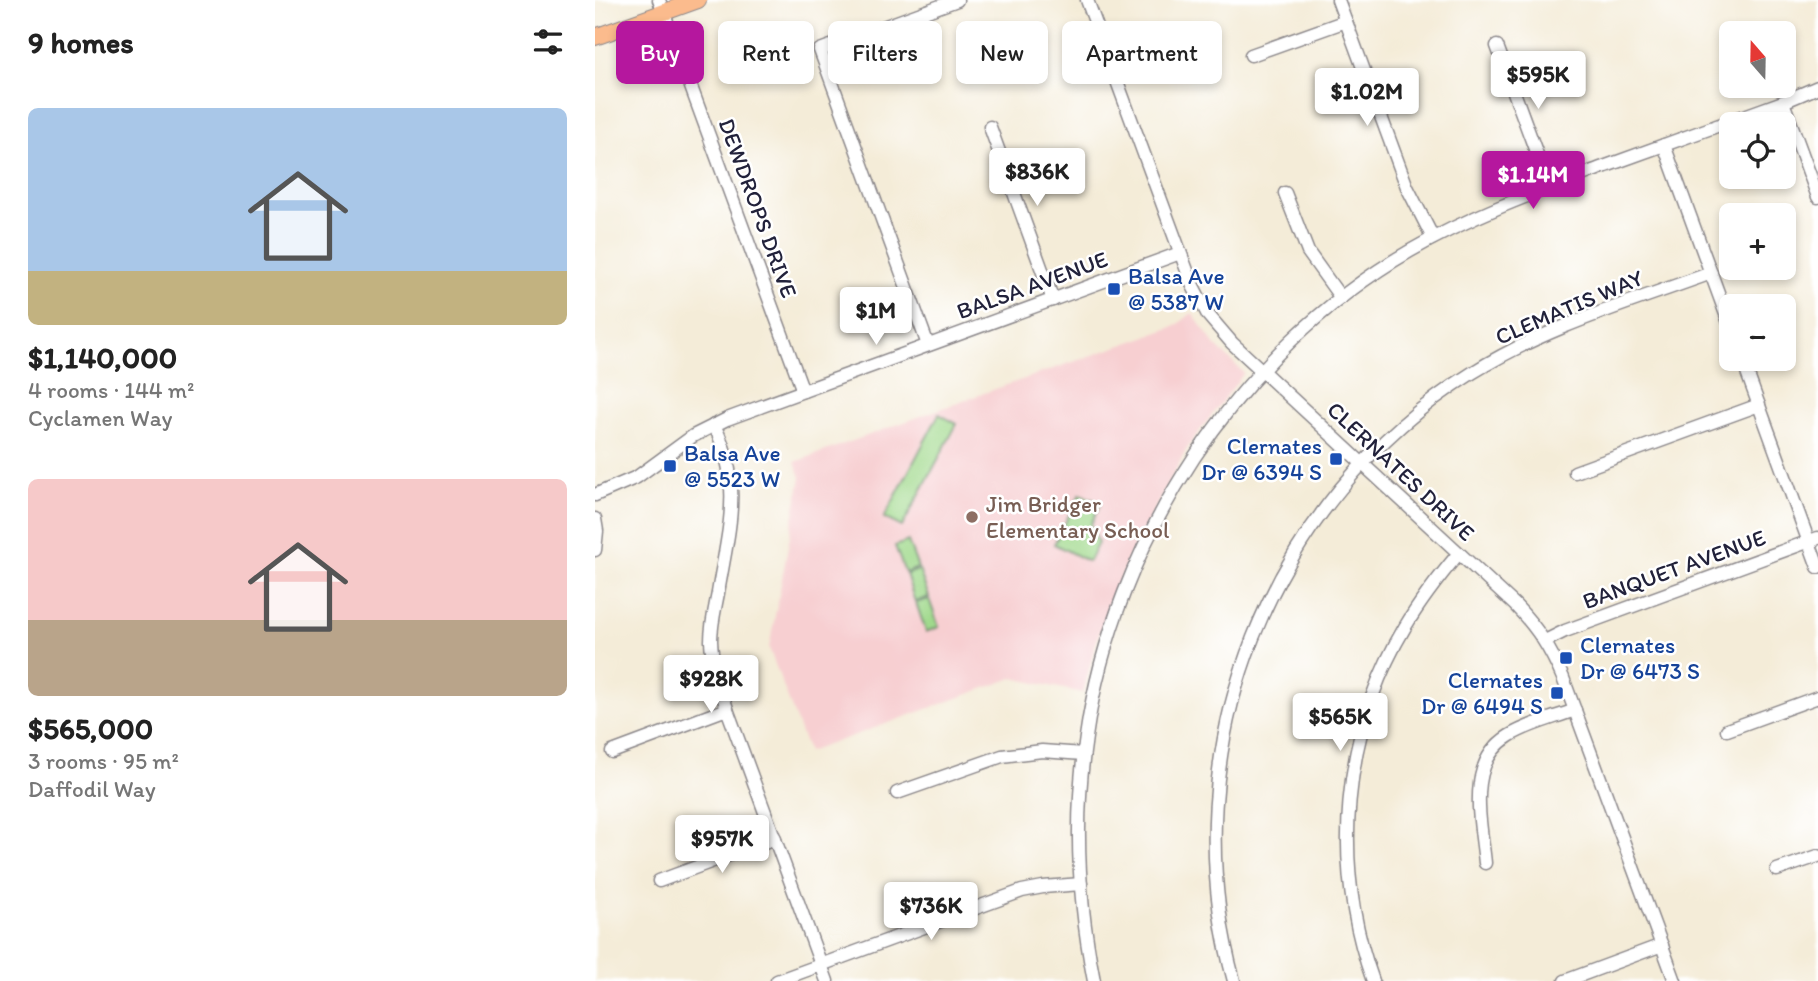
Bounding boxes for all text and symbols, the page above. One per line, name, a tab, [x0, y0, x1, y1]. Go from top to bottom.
chip: Buy	[616, 21, 704, 84]
chip: Rent	[718, 21, 814, 84]
chip: Filters	[828, 21, 942, 84]
chip: New	[956, 21, 1048, 84]
chip: Apartment	[1062, 21, 1222, 84]
north arrow	[1719, 21, 1795, 98]
map controls	[1719, 21, 1796, 371]
icon: filters	[529, 23, 567, 61]
text: 9 homes	[28, 24, 134, 61]
pin: $595K	[1489, 52, 1587, 111]
text: $595K	[1507, 60, 1569, 88]
pin: $1.02M	[1310, 68, 1424, 128]
text: $1.02M	[1331, 77, 1403, 105]
button: locate	[1719, 112, 1796, 189]
street label: DEWDROPS DRIVE	[713, 114, 803, 302]
pin: $836K	[988, 148, 1086, 208]
pin: $1.14M	[1476, 152, 1590, 211]
icon: home	[235, 153, 361, 279]
text: $836K	[1005, 157, 1069, 185]
text: $1.14M	[1498, 160, 1568, 188]
button: +	[1719, 203, 1796, 280]
street label: BALSA AVENUE	[953, 245, 1111, 325]
place label: Balsa Ave @ 5387 W	[1128, 262, 1225, 316]
street label: CLEMATIS WAY	[1491, 263, 1647, 351]
marker: Balsa Ave @ 5387 W	[1106, 281, 1122, 297]
pin: $1M	[842, 288, 910, 347]
button: −	[1719, 294, 1796, 371]
text: $1M	[856, 296, 896, 324]
text: $1,140,000	[28, 339, 177, 376]
text: 4 rooms · 144 m²	[28, 376, 194, 404]
street label: CLERNATES DRIVE	[1321, 395, 1481, 547]
text: Cyclamen Way	[28, 404, 172, 432]
place label: Clernates Dr @ 6394 S	[1201, 432, 1322, 486]
place label: Balsa Ave @ 5523 W	[684, 439, 781, 493]
marker: Clernates Dr @ 6394 S	[1328, 451, 1344, 467]
marker: Balsa Ave @ 5523 W	[662, 458, 678, 474]
place label: Jim Bridger Elementary School	[986, 490, 1170, 544]
marker: Jim Bridger Elementary School	[964, 509, 980, 525]
street label: BANQUET AVENUE	[1579, 523, 1769, 615]
icon: home	[235, 524, 361, 650]
place label: Clernates Dr @ 6473 S	[1580, 631, 1700, 685]
marker: Clernates Dr @ 6473 S	[1558, 650, 1574, 666]
pin: $928K	[662, 656, 760, 715]
text: $928K	[679, 664, 743, 692]
place label: Clernates Dr @ 6494 S	[1421, 666, 1543, 720]
marker: Clernates Dr @ 6494 S	[1549, 685, 1565, 701]
pin: $565K	[1291, 694, 1389, 753]
text: $565K	[1309, 702, 1371, 730]
text: $565,000	[28, 710, 153, 747]
text: 3 rooms · 95 m²	[28, 747, 179, 775]
text: Daffodil Way	[28, 775, 156, 803]
pin: $957K	[673, 816, 771, 875]
text: $957K	[691, 824, 753, 852]
pin: $736K	[882, 883, 980, 942]
text: $736K	[900, 891, 962, 919]

